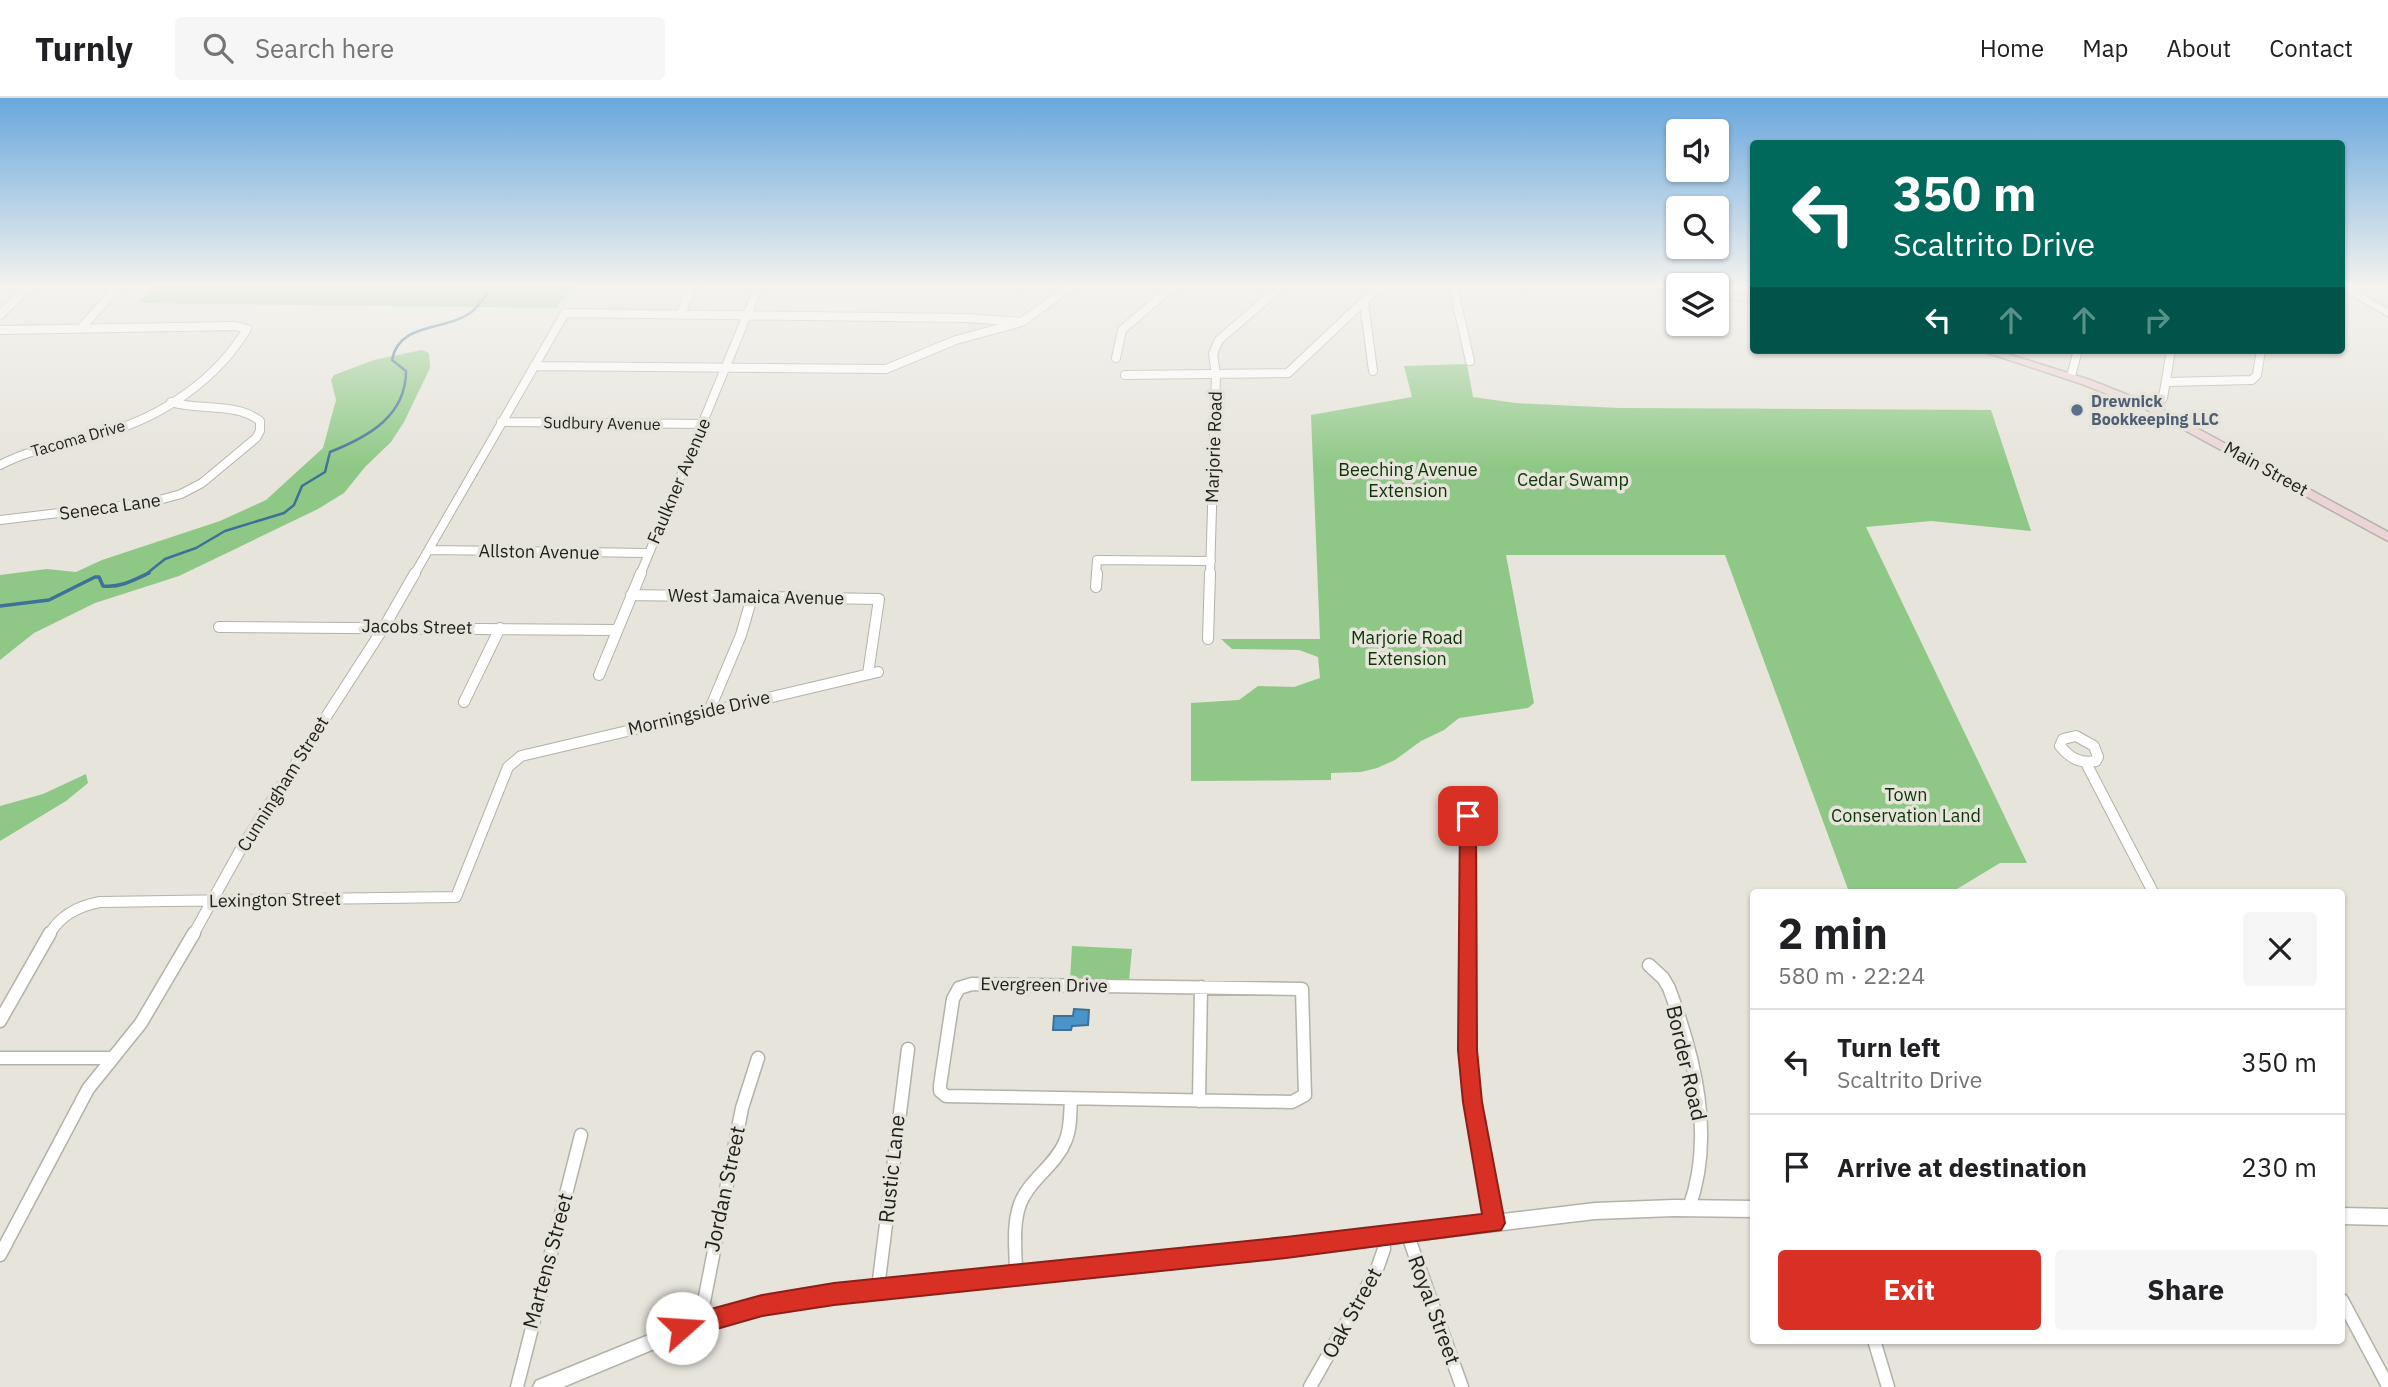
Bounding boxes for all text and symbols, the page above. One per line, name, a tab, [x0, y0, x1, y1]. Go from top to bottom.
search box	[175, 17, 665, 80]
text: Turnly	[35, 27, 133, 70]
icon: search	[199, 29, 237, 67]
text: Search here	[255, 31, 394, 65]
text: Home	[1980, 32, 2044, 64]
text: Map	[2082, 32, 2128, 64]
text: About	[2166, 32, 2231, 64]
text: Contact	[2269, 32, 2353, 64]
map controls	[1666, 119, 1729, 336]
button: sound	[1666, 119, 1729, 182]
text: 350 m	[1893, 161, 2037, 224]
icon: left	[1778, 168, 1869, 259]
button: search	[1666, 196, 1729, 259]
text: Scaltrito Drive	[1893, 223, 2095, 265]
button: layers	[1666, 273, 1729, 336]
icon: left	[1919, 301, 1957, 339]
icon: ahead	[1992, 301, 2030, 339]
icon: ahead	[2065, 301, 2103, 339]
icon: right	[2138, 301, 2176, 339]
street label: Marjorie Road	[1200, 391, 1227, 503]
place label: Drewnick Bookkeeping LLC	[2091, 391, 2219, 429]
marker: Drewnick Bookkeeping LLC	[2069, 402, 2085, 418]
street label: Sudbury Avenue	[543, 412, 661, 434]
street label: Faulkner Avenue	[642, 414, 715, 547]
street label: Tacoma Drive	[29, 415, 128, 461]
street label: Main Street	[2220, 436, 2312, 501]
park label: Beeching Avenue Extension	[1338, 458, 1478, 502]
park label: Cedar Swamp	[1517, 468, 1629, 491]
street label: Seneca Lane	[58, 488, 162, 525]
street label: Allston Avenue	[478, 539, 600, 564]
street label: West Jamaica Avenue	[668, 583, 845, 610]
street label: Jacobs Street	[361, 614, 473, 639]
park label: Marjorie Road Extension	[1351, 626, 1463, 670]
street label: Morningside Drive	[625, 685, 772, 740]
street label: Cunningham Street	[232, 712, 333, 856]
park label: Town Conservation Land	[1831, 783, 1981, 827]
pin	[1438, 786, 1498, 846]
icon: arrive	[1449, 797, 1487, 835]
street label: Lexington Street	[209, 887, 341, 912]
text: 2 min	[1778, 906, 1888, 961]
button: close	[2243, 912, 2317, 986]
text: 580 m · 22:24	[1778, 960, 1925, 990]
street label: Evergreen Drive	[980, 972, 1108, 997]
street label: Border Road	[1660, 1002, 1714, 1123]
text: Turn left	[1837, 1030, 1940, 1064]
icon: left	[1778, 1043, 1816, 1081]
text: 350 m	[2241, 1045, 2317, 1079]
text: Scaltrito Drive	[1837, 1064, 1982, 1094]
street label: Rustic Lane	[871, 1113, 911, 1224]
street label: Jordan Street	[697, 1123, 751, 1254]
icon: arrive	[1778, 1148, 1816, 1186]
text: Arrive at destination	[1837, 1150, 2087, 1184]
text: 230 m	[2241, 1150, 2317, 1184]
street label: Martens Street	[515, 1190, 579, 1332]
button: Exit	[1778, 1250, 2041, 1330]
button: Share	[2055, 1250, 2317, 1330]
street label: Royal Street	[1402, 1251, 1468, 1368]
street label: Oak Street	[1315, 1262, 1388, 1363]
position arrow	[645, 1291, 719, 1365]

